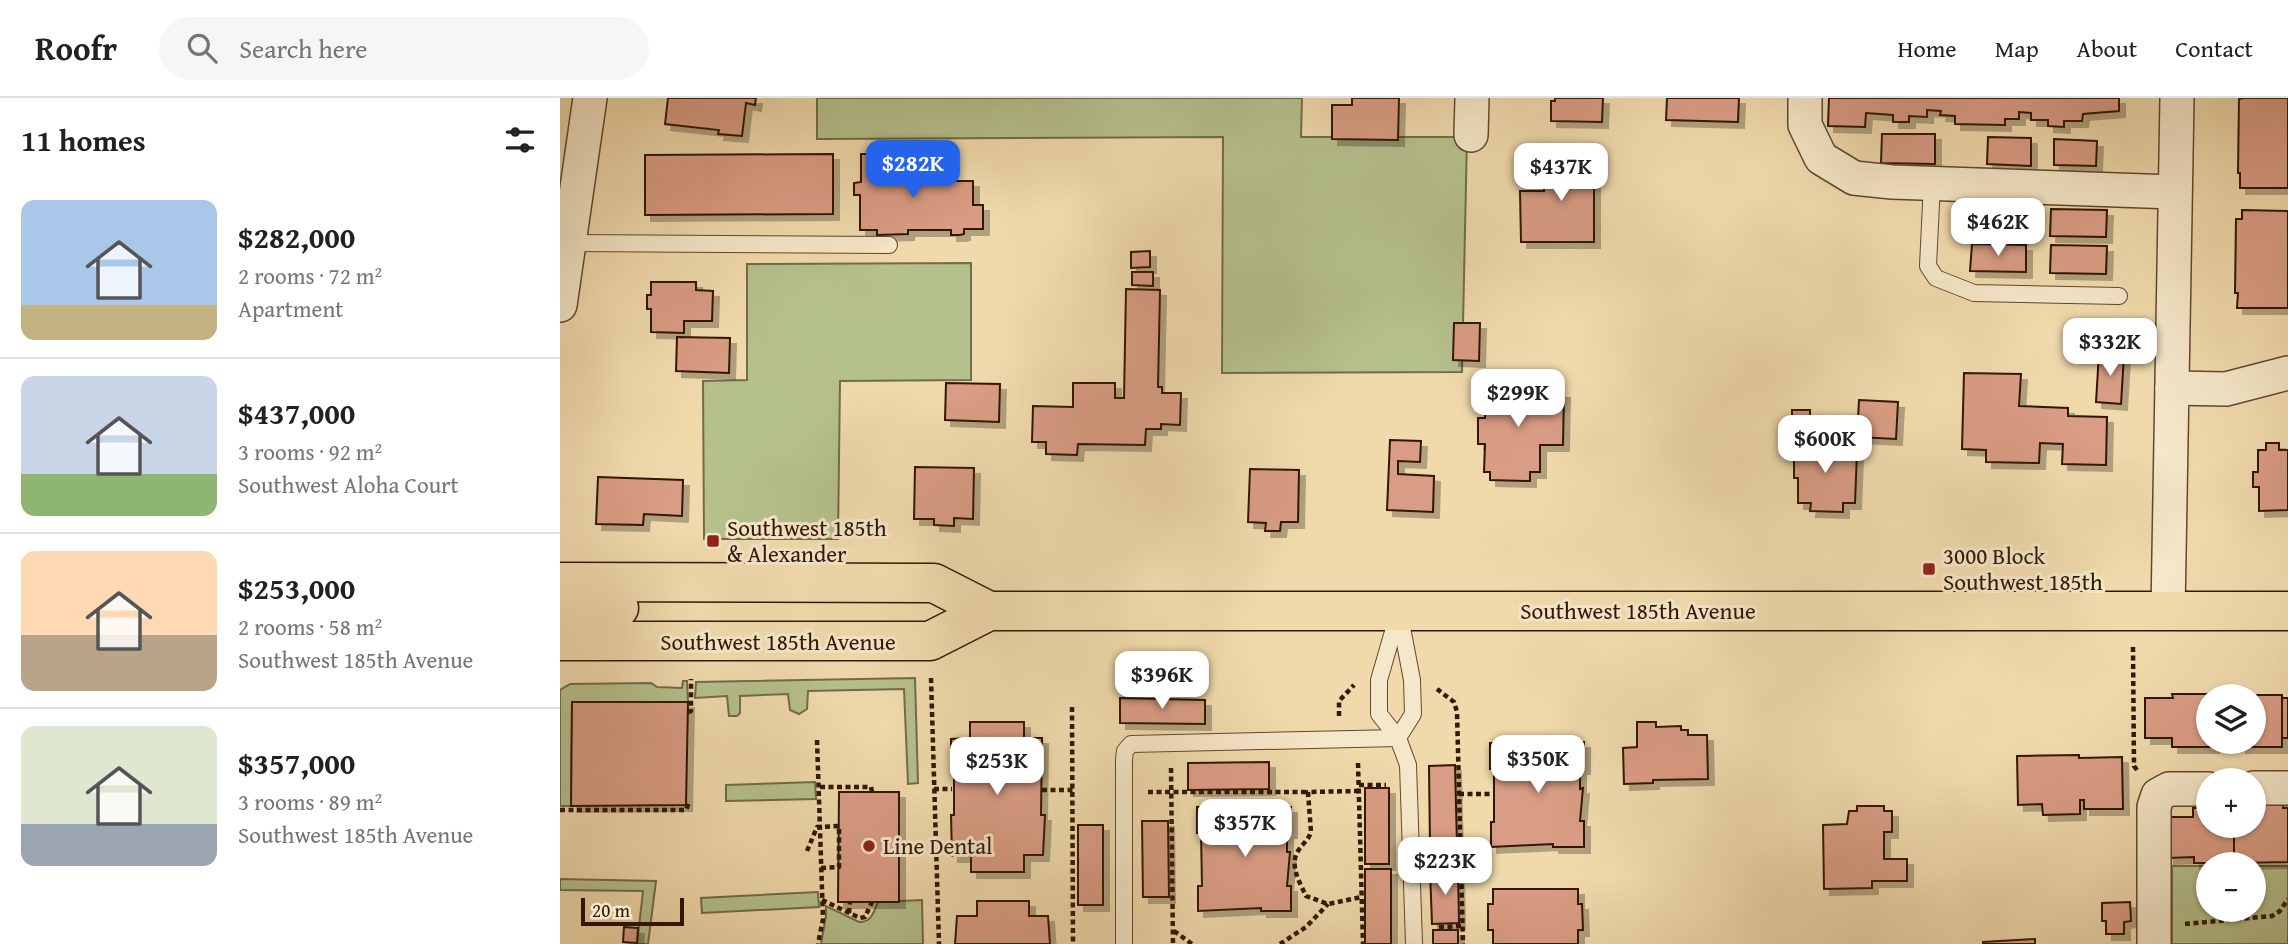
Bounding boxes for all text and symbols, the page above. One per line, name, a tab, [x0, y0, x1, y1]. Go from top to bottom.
search box	[159, 17, 649, 80]
text: Roofr	[35, 24, 117, 72]
icon: search	[183, 29, 221, 67]
text: Search here	[239, 29, 368, 68]
text: Home	[1898, 31, 1957, 66]
text: Map	[1995, 31, 2039, 66]
text: About	[2077, 31, 2137, 66]
text: Contact	[2175, 31, 2253, 66]
text: 11 homes	[21, 118, 146, 162]
icon: filters	[501, 121, 539, 159]
pin: $282K	[864, 140, 962, 200]
pin: $437K	[1512, 144, 1610, 203]
text: $282K	[882, 146, 944, 179]
text: $437K	[1530, 149, 1592, 182]
pin: $462K	[1949, 198, 2047, 258]
text: $462K	[1967, 204, 2029, 237]
text: $282,000	[238, 215, 355, 259]
icon: home	[77, 228, 161, 312]
text: 2 rooms · 72 m²	[238, 259, 382, 292]
text: Apartment	[238, 292, 343, 325]
pin: $332K	[2061, 318, 2159, 378]
text: $332K	[2079, 324, 2141, 357]
pin: $299K	[1469, 370, 1567, 429]
text: $299K	[1487, 375, 1549, 408]
text: $437,000	[238, 391, 355, 435]
icon: home	[77, 404, 161, 488]
pin: $600K	[1776, 416, 1874, 475]
text: $600K	[1794, 421, 1856, 454]
text: 3 rooms · 92 m²	[238, 435, 382, 468]
text: Southwest Aloha Court	[238, 468, 459, 501]
place label: Southwest 185th & Alexander	[727, 511, 887, 570]
marker: Southwest 185th & Alexander	[705, 533, 721, 549]
place label: 3000 Block Southwest 185th	[1943, 539, 2103, 598]
marker: 3000 Block Southwest 185th	[1921, 561, 1937, 577]
text: $253,000	[238, 566, 355, 610]
icon: home	[77, 579, 161, 663]
street label: Southwest 185th Avenue	[1520, 594, 1756, 627]
text: 2 rooms · 58 m²	[238, 610, 382, 643]
street label: Southwest 185th Avenue	[660, 625, 896, 658]
text: Southwest 185th Avenue	[238, 643, 473, 676]
pin: $396K	[1113, 652, 1211, 711]
text: $396K	[1131, 657, 1193, 690]
map controls	[2196, 684, 2266, 922]
button: layers	[2196, 684, 2266, 754]
pin: $350K	[1489, 736, 1587, 795]
pin: $253K	[948, 738, 1046, 797]
text: $357,000	[238, 741, 355, 785]
text: $350K	[1507, 741, 1569, 774]
text: $253K	[966, 743, 1028, 776]
icon: home	[77, 754, 161, 838]
button: +	[2196, 768, 2266, 838]
text: 3 rooms · 89 m²	[238, 785, 382, 818]
pin: $357K	[1196, 800, 1294, 859]
text: $357K	[1214, 805, 1276, 838]
text: Southwest 185th Avenue	[238, 818, 473, 851]
place label: Line Dental	[883, 829, 993, 862]
marker: Line Dental	[861, 838, 877, 854]
pin: $223K	[1396, 838, 1494, 897]
text: $223K	[1414, 843, 1476, 876]
button: −	[2196, 852, 2266, 922]
scale bar	[581, 895, 684, 927]
text: 20 m	[592, 896, 630, 924]

